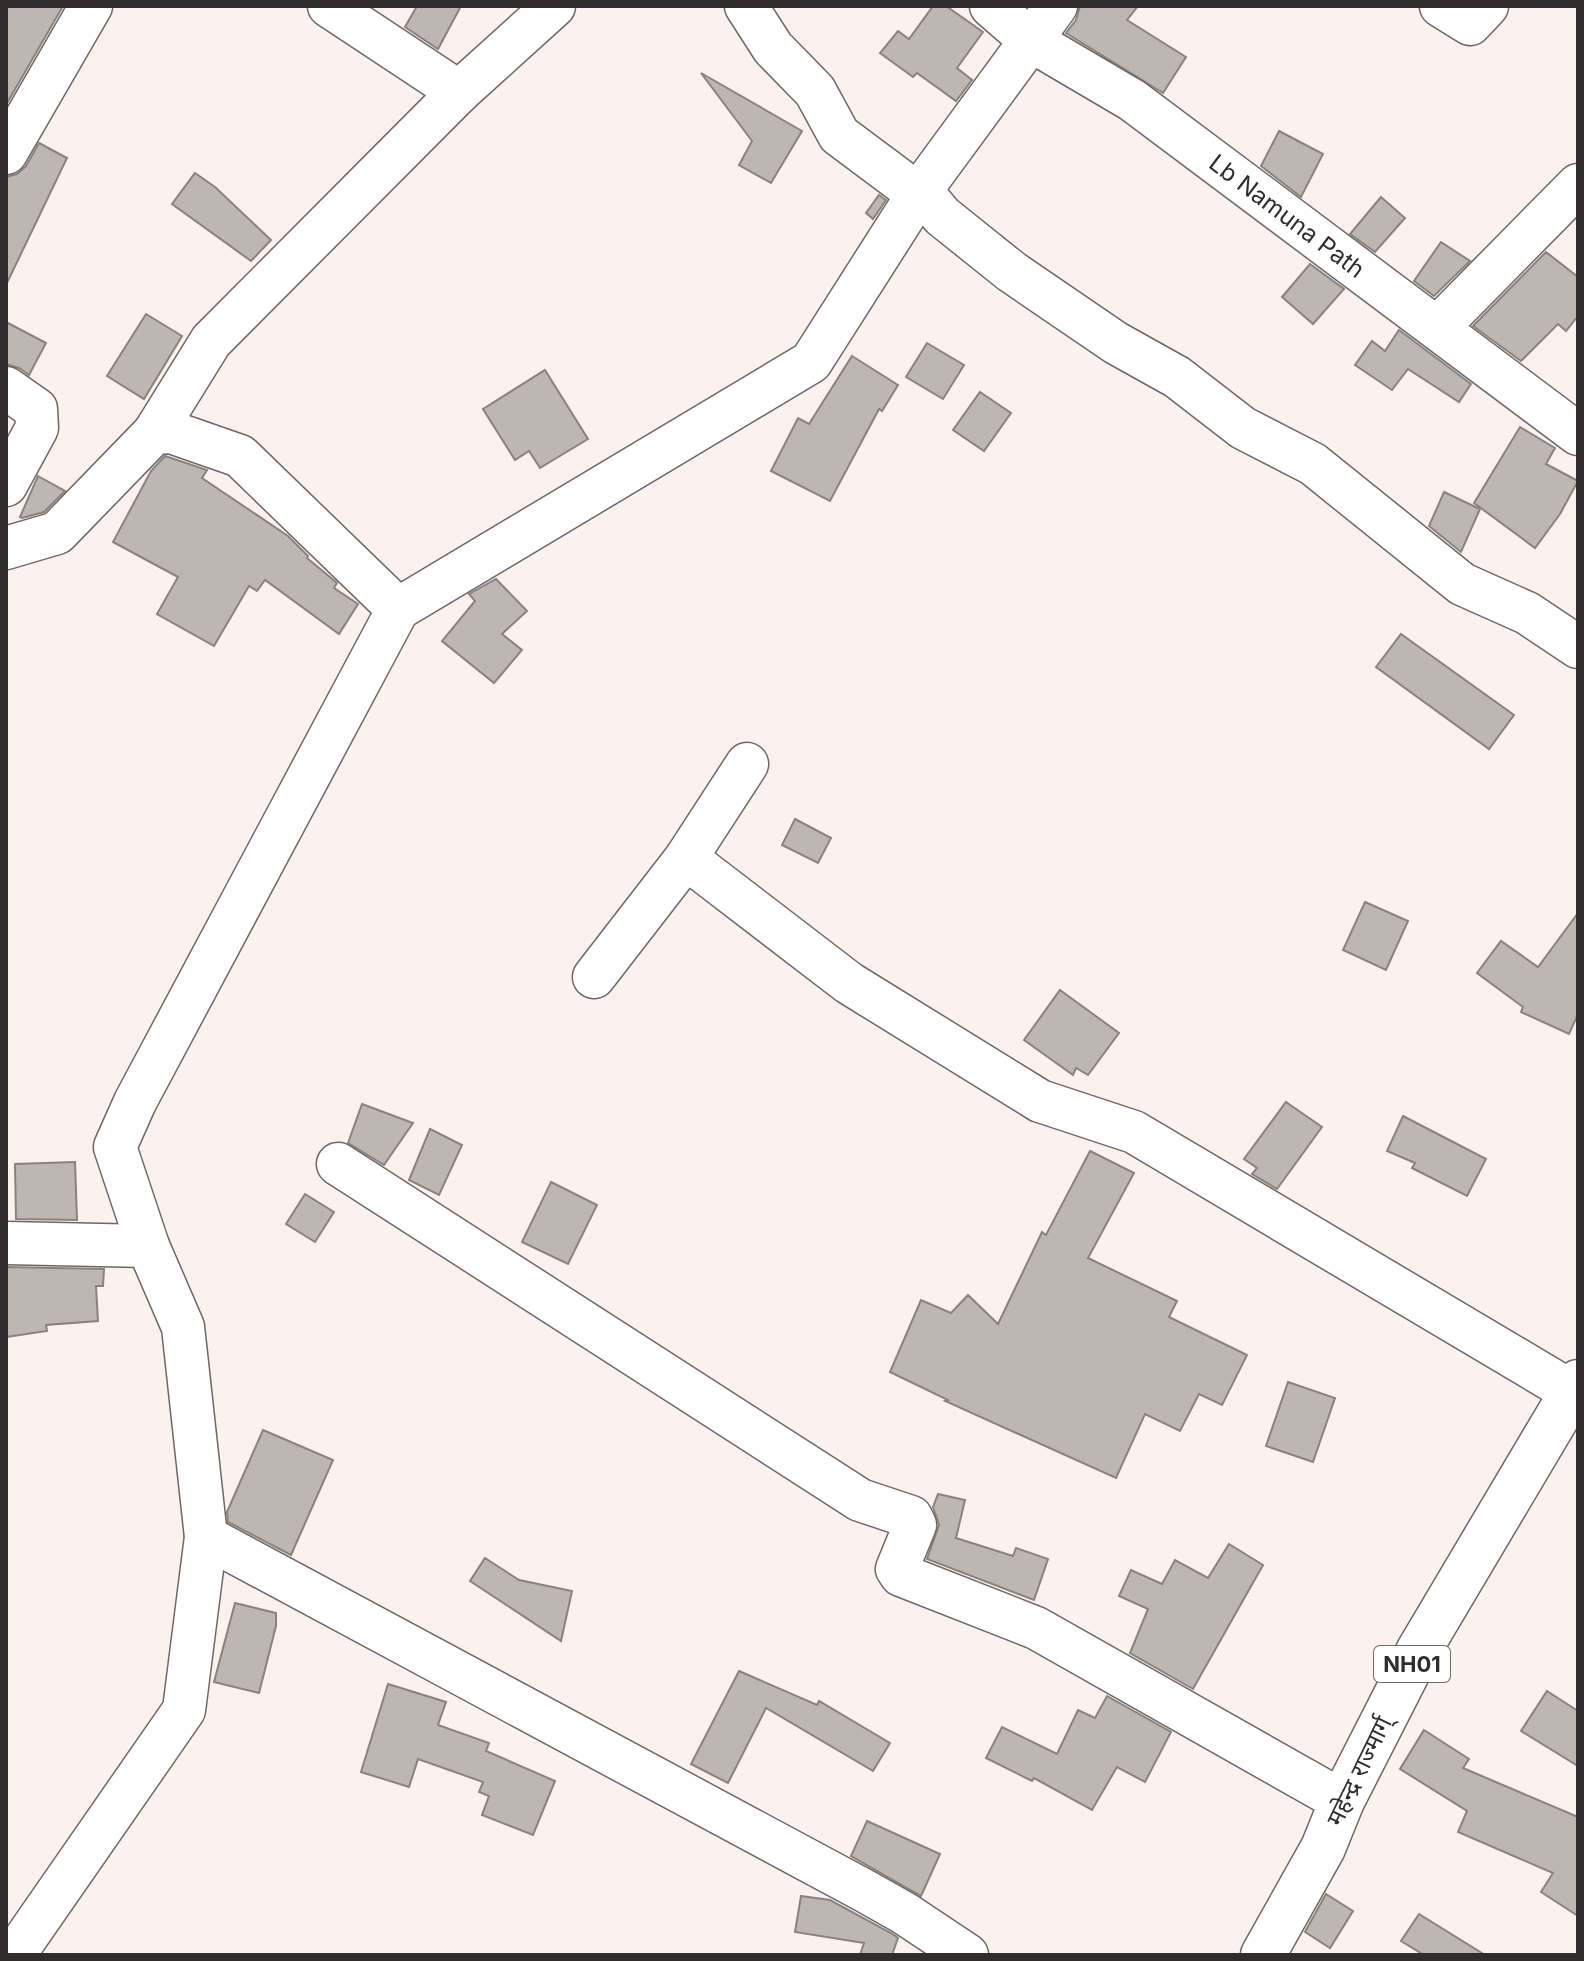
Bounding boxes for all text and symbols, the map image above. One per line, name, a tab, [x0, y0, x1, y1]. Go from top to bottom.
street label: Lb Namuna Path	[1204, 148, 1370, 284]
road number: NH01	[1374, 1646, 1450, 1682]
street label: महेन्द्र राज्मार्ग्	[1320, 1708, 1400, 1830]

